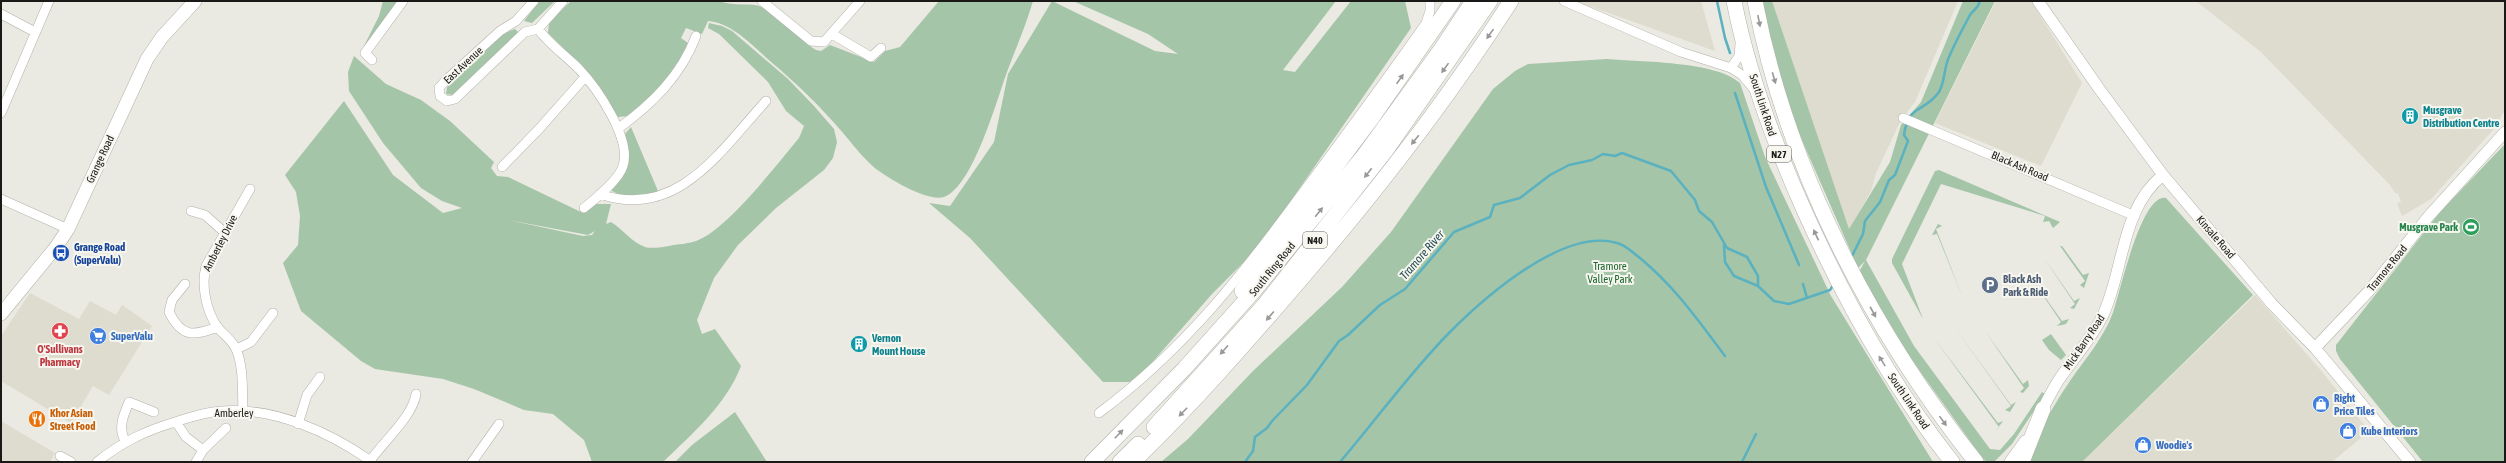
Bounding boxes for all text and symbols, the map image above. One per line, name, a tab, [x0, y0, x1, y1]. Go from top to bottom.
one-way arrow	[1756, 15, 1762, 27]
one-way arrow	[1486, 28, 1494, 39]
street label: East Avenue	[441, 44, 485, 86]
one-way arrow	[1440, 63, 1449, 74]
street label: South Link Road	[1747, 72, 1779, 138]
one-way arrow	[1771, 72, 1777, 84]
one-way arrow	[1396, 74, 1404, 85]
place label: Musgrave Distribution Centre	[2423, 104, 2499, 129]
building icon: Musgrave Distribution Centre	[2400, 106, 2420, 126]
street label: Grange Road	[84, 133, 116, 185]
one-way arrow	[1411, 135, 1419, 146]
road number: N27	[1767, 146, 1791, 162]
street label: Black Ash Road	[1990, 149, 2050, 183]
one-way arrow	[1363, 168, 1372, 179]
one-way arrow	[1314, 206, 1323, 217]
street label: Amberley Drive	[201, 213, 239, 273]
street label: Kinsale Road	[2194, 213, 2238, 261]
sports icon: Musgrave Park	[2461, 217, 2481, 237]
place label: Musgrave Park	[2399, 221, 2458, 233]
water label: Tramore River	[1397, 227, 1447, 282]
one-way arrow	[1812, 229, 1818, 241]
road number: N40	[1303, 232, 1327, 248]
street label: South Ring Road	[1247, 240, 1297, 298]
place label: Grange Road (SuperValu)	[74, 241, 125, 266]
street label: Tramore Road	[2365, 242, 2409, 294]
bus stop icon: Grange Road (SuperValu)	[51, 243, 71, 263]
park label: Tramore Valley Park	[1587, 260, 1633, 285]
place label: Black Ash Park & Ride	[2003, 273, 2048, 298]
parking icon: Black Ash Park & Ride	[1980, 275, 2000, 295]
one-way arrow	[1869, 306, 1876, 318]
one-way arrow	[1265, 311, 1274, 321]
street label: Mick Barry Road	[2061, 312, 2107, 372]
pharmacy icon: O'Sullivans Pharmacy	[50, 321, 70, 341]
supermarket icon: SuperValu	[88, 326, 108, 346]
place label: SuperValu	[111, 330, 153, 342]
place label: Vernon Mount House	[871, 332, 926, 357]
building icon: Vernon Mount House	[849, 334, 869, 354]
place label: O'Sullivans Pharmacy	[37, 343, 83, 368]
one-way arrow	[1219, 345, 1229, 355]
one-way arrow	[1879, 355, 1886, 367]
street label: South Link Road	[1886, 371, 1932, 431]
place label: Right Price Tiles	[2334, 392, 2375, 417]
shop icon: Right Price Tiles	[2311, 394, 2331, 414]
place label: Khor Asian Street Food	[50, 407, 95, 432]
street label: Amberley	[215, 407, 254, 419]
one-way arrow	[1178, 407, 1187, 417]
restaurant icon: Khor Asian Street Food	[27, 409, 47, 429]
one-way arrow	[1939, 415, 1948, 426]
shop icon: Kube Interiors	[2338, 421, 2358, 441]
place label: Kube Interiors	[2361, 425, 2418, 437]
one-way arrow	[1114, 429, 1124, 439]
shop icon: Woodie's	[2133, 435, 2153, 455]
place label: Woodie's	[2155, 439, 2192, 451]

